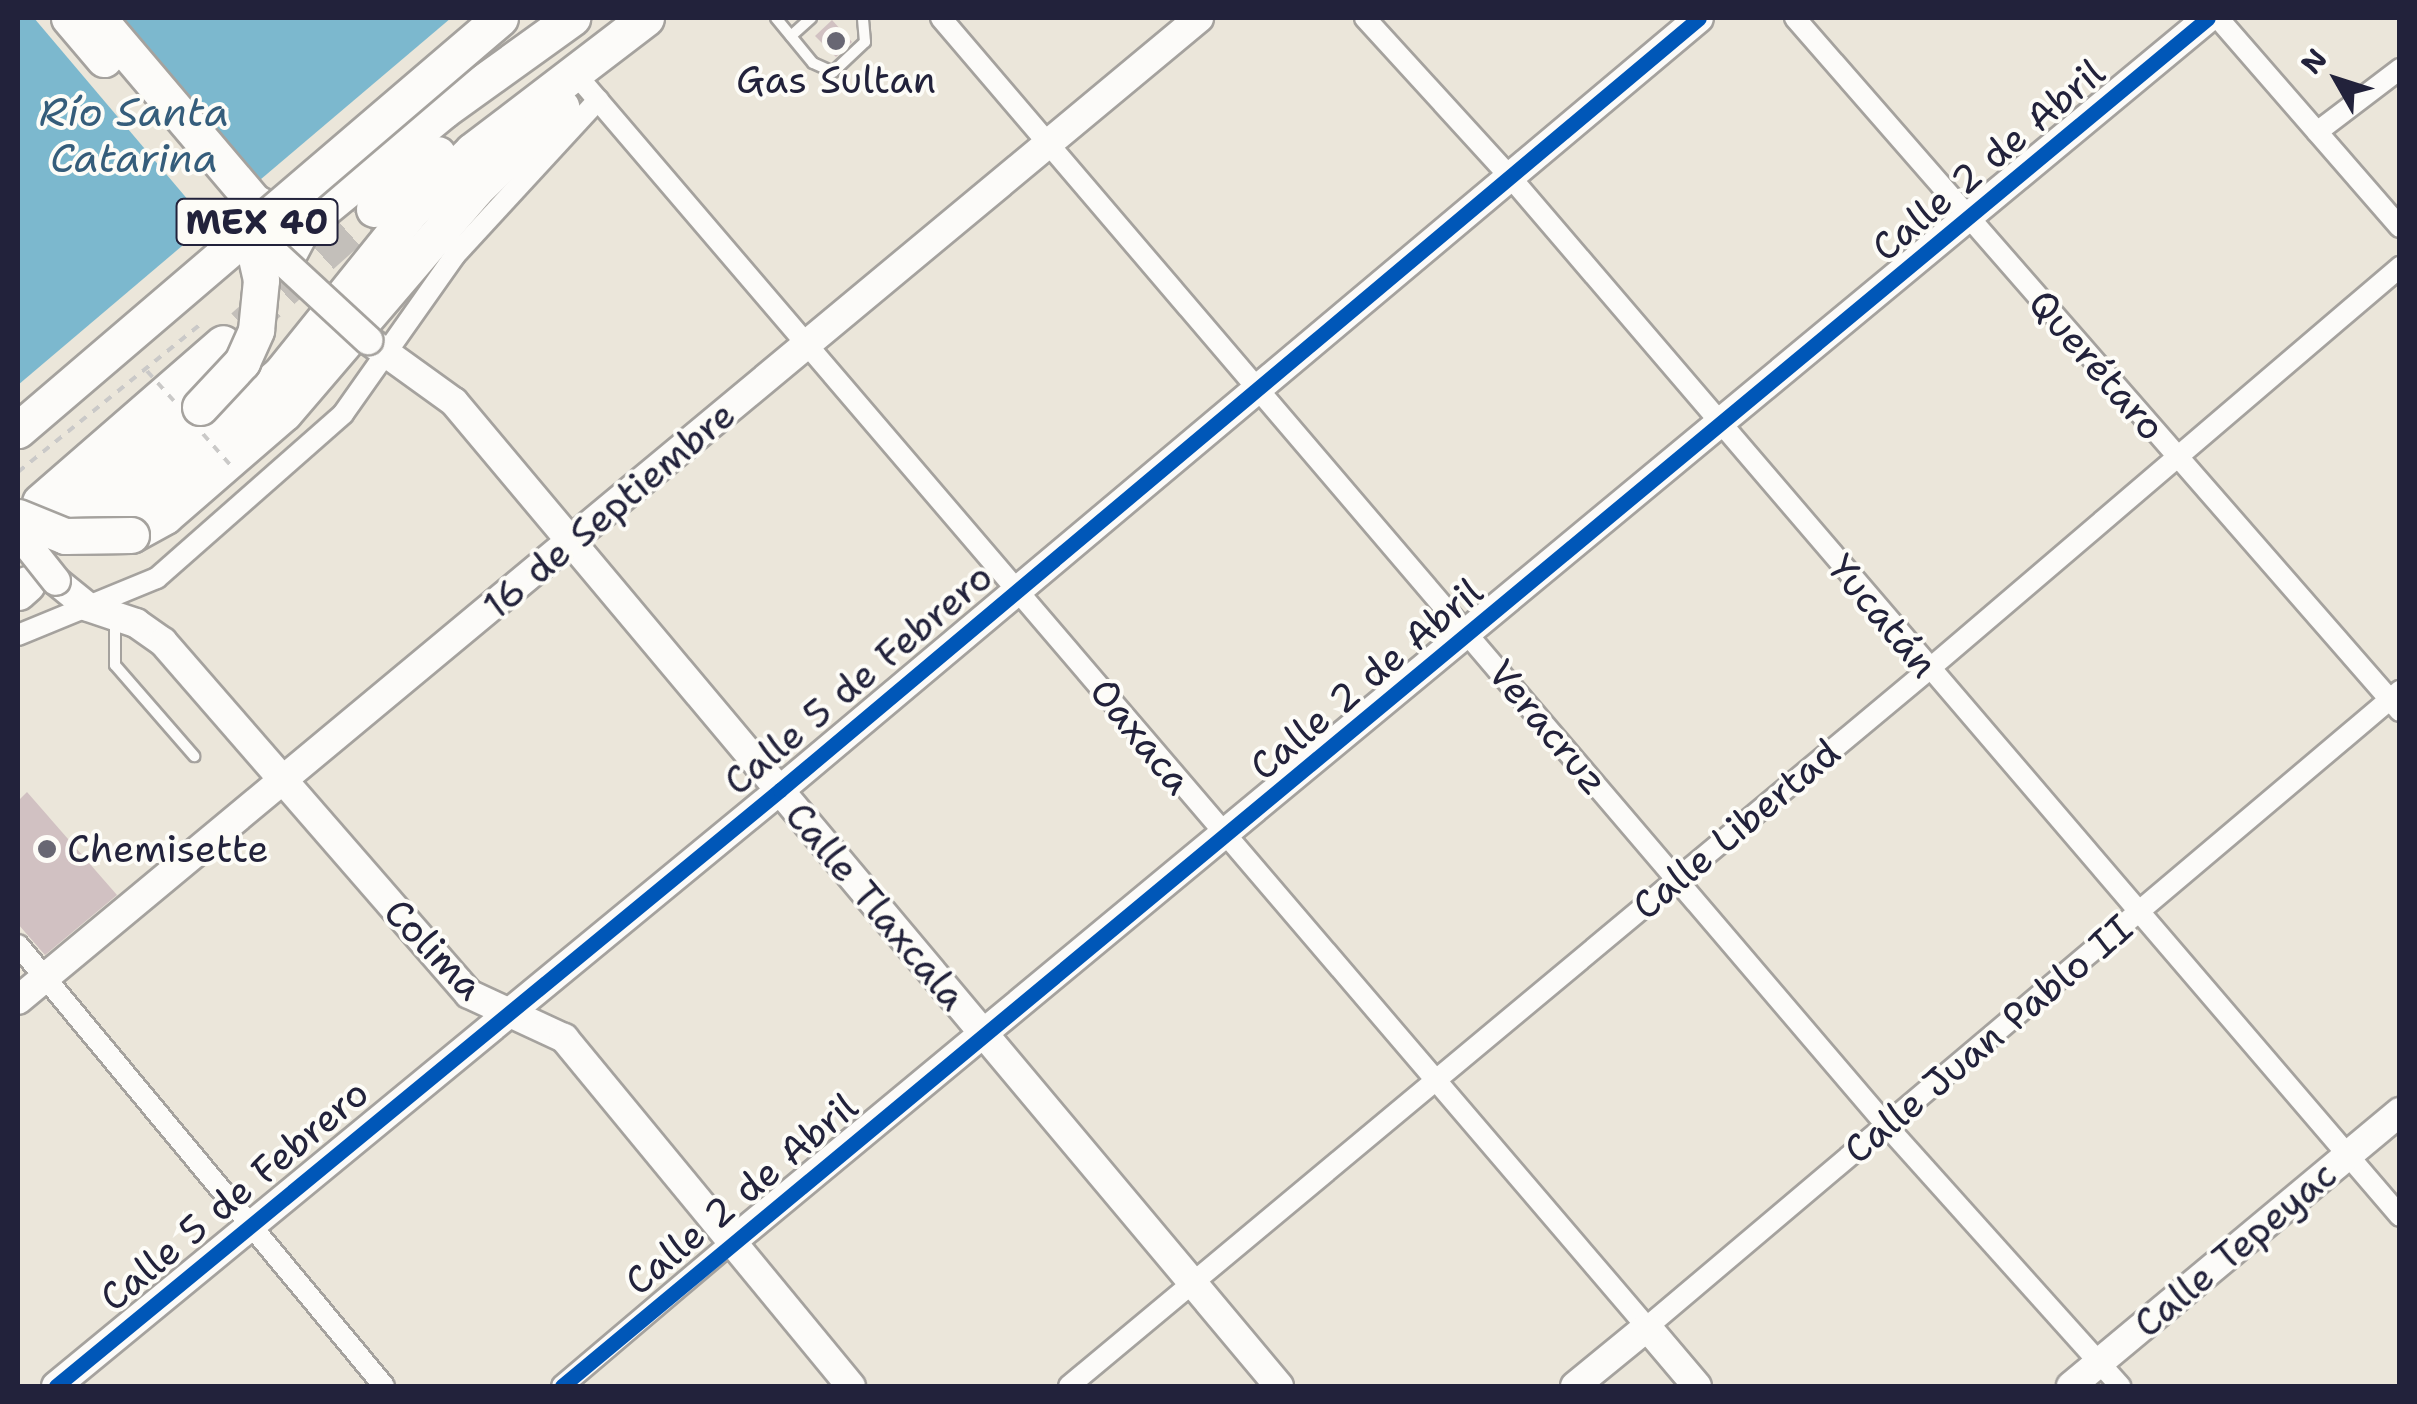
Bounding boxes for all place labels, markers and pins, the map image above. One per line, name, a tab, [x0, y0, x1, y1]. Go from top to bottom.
marker: Gas Sultan	[825, 30, 847, 52]
place label: Gas Sultan	[736, 57, 936, 103]
place label: Chemisette	[67, 826, 269, 872]
marker: Chemisette	[36, 838, 58, 860]

